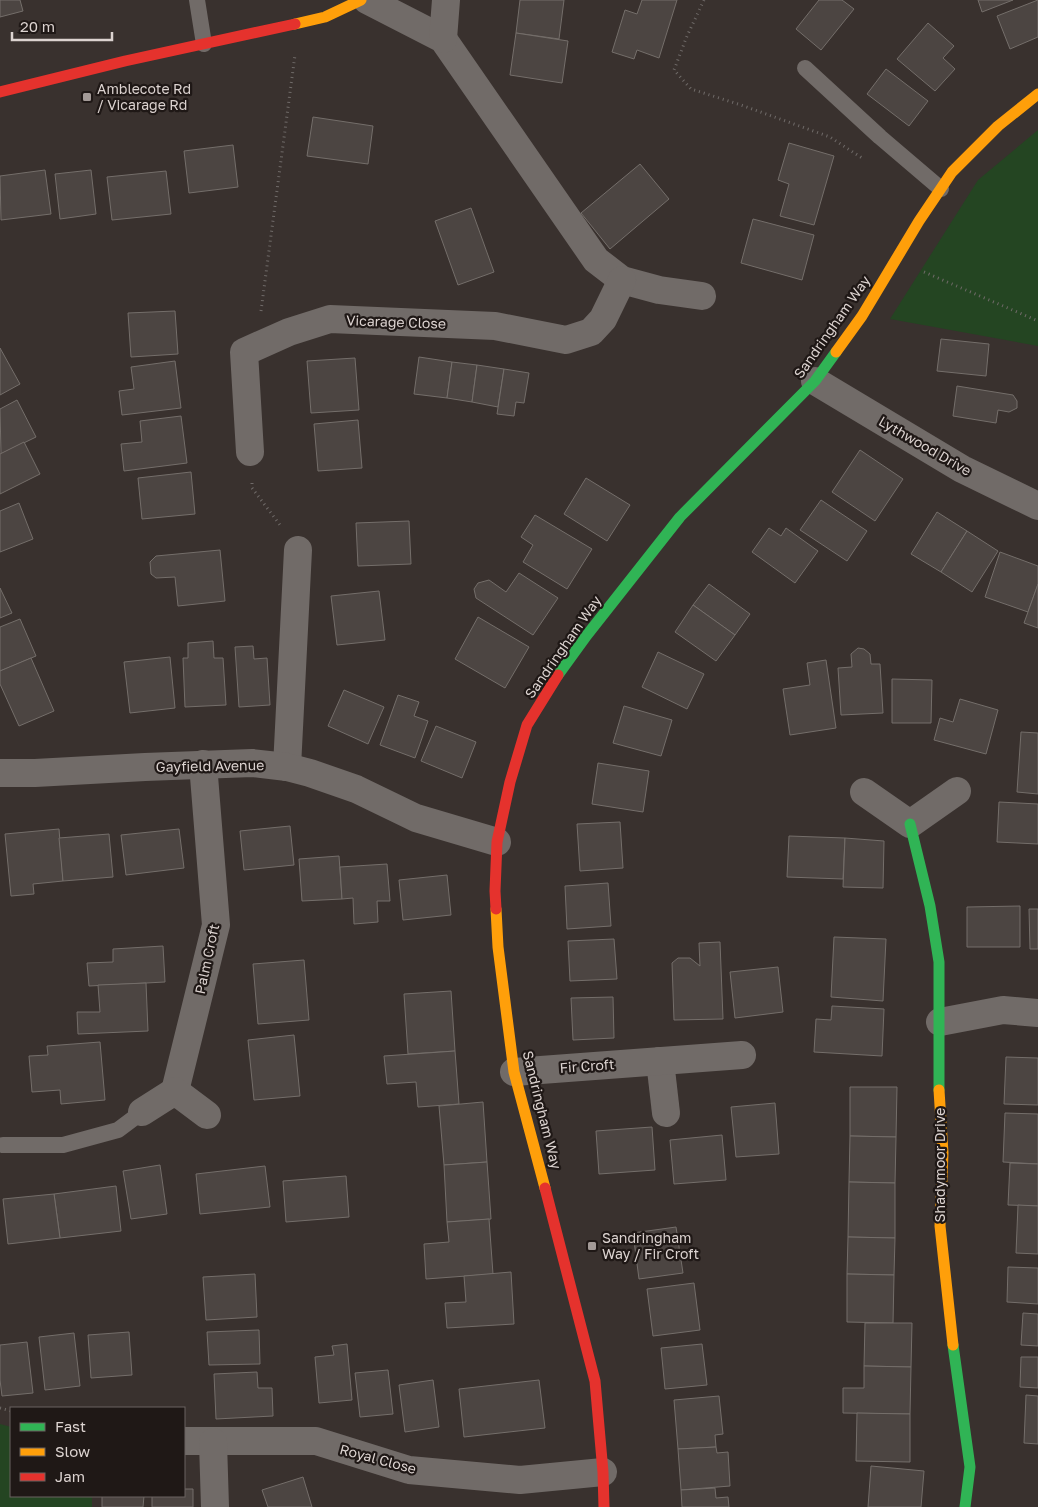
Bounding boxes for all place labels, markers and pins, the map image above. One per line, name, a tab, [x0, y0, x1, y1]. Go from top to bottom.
place label: Amblecote Rd / Vicarage Rd	[97, 80, 191, 113]
marker: Amblecote Rd / Vicarage Rd	[81, 91, 93, 103]
place label: Sandringham Way / Fir Croft	[602, 1229, 699, 1262]
marker: Sandringham Way / Fir Croft	[586, 1240, 598, 1252]

